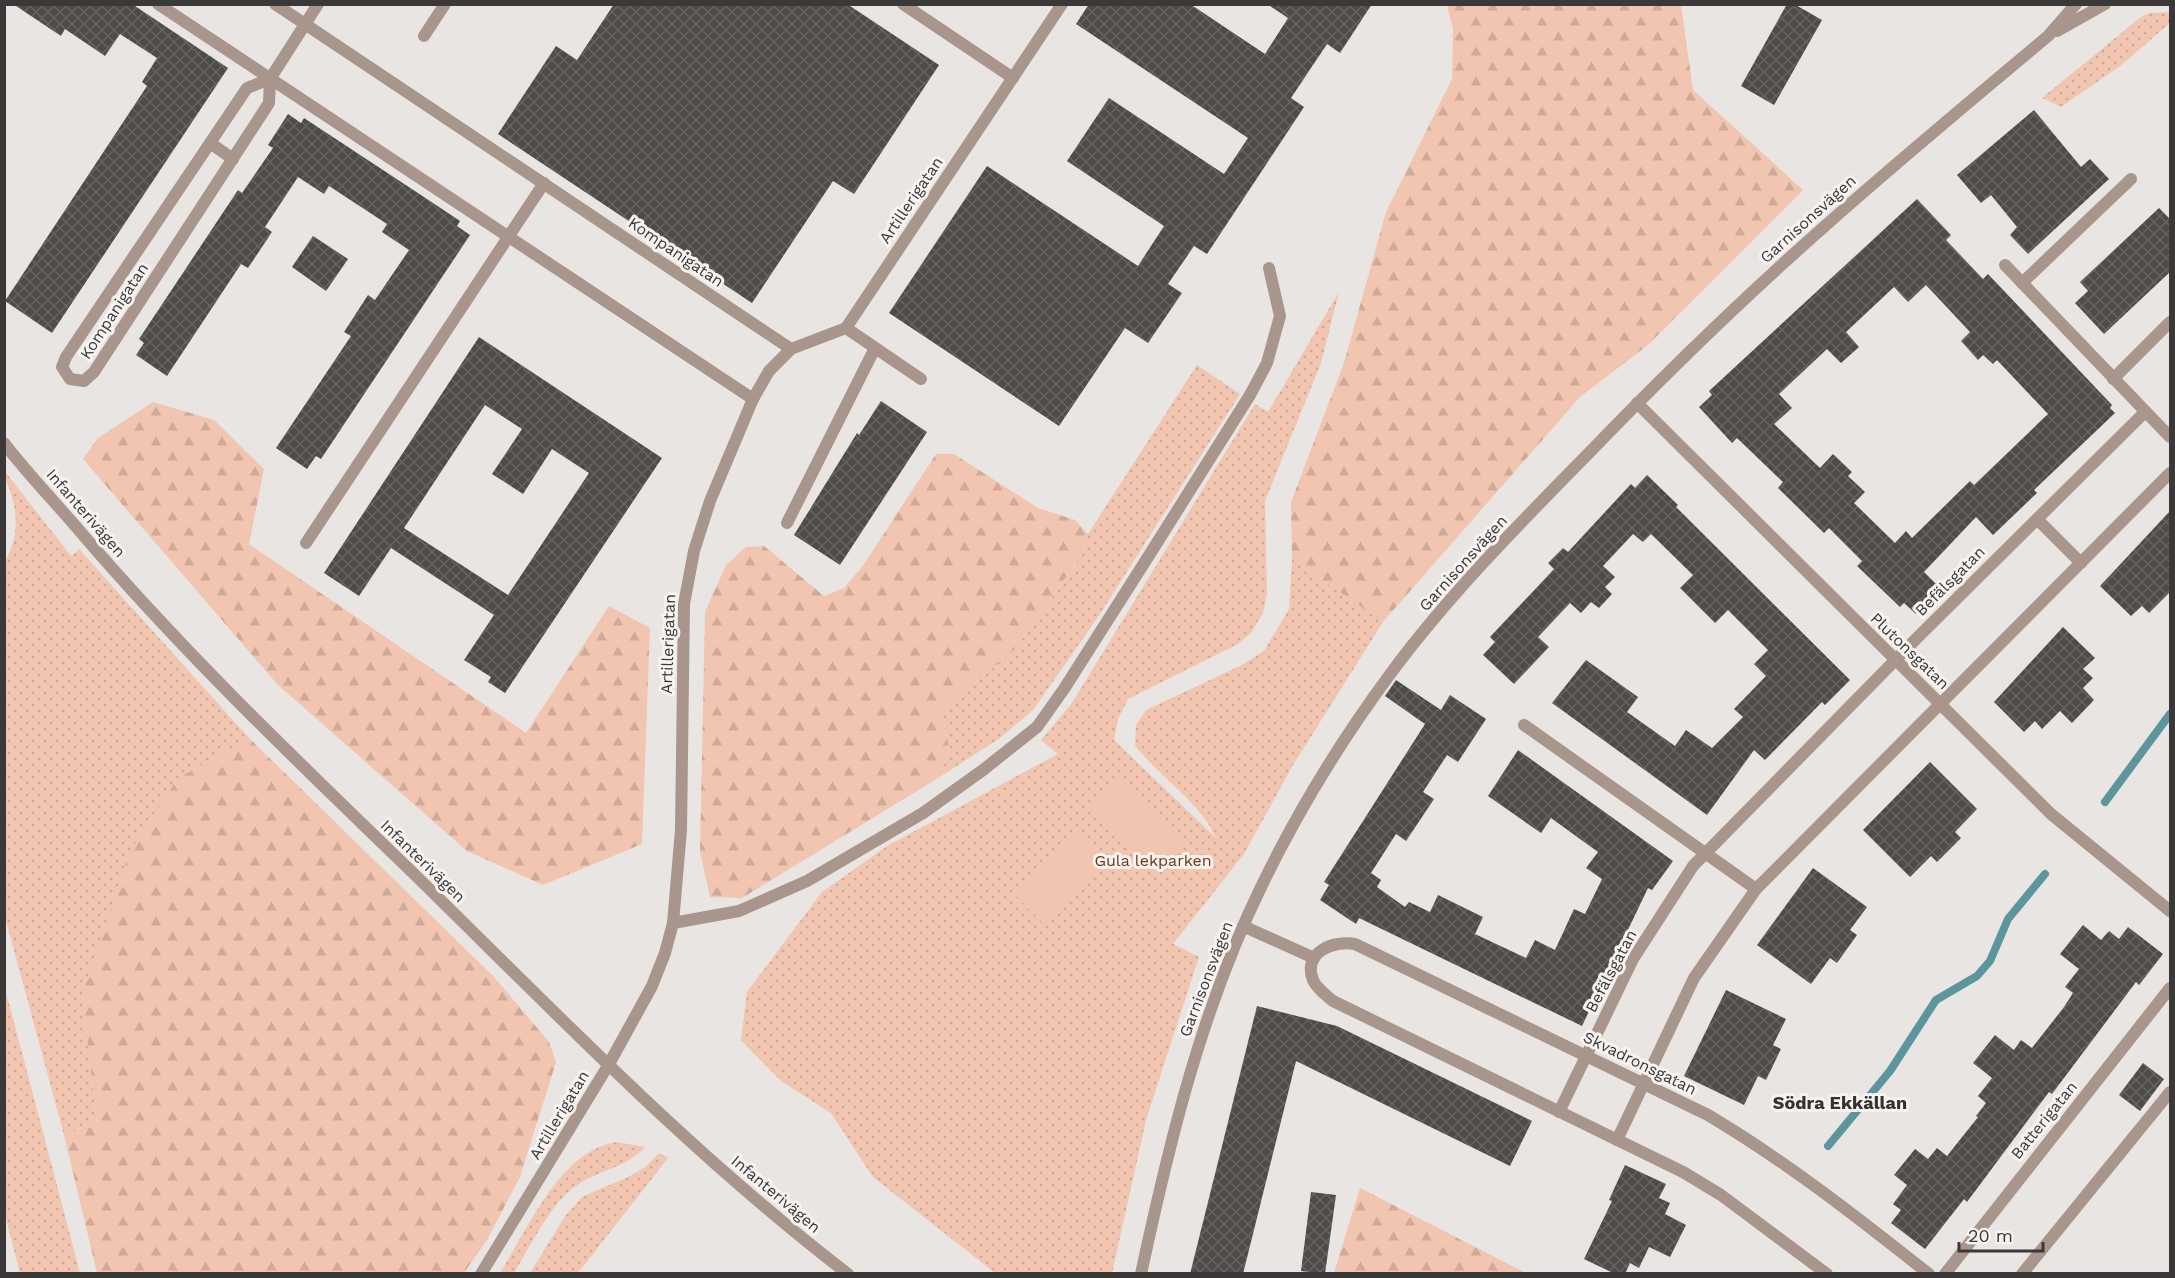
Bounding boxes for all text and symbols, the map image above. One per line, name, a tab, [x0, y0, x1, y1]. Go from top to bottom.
street label: Artillerigatan	[875, 153, 947, 247]
street label: Garnisonsvägen	[1756, 171, 1860, 267]
street label: Kompanigatan	[625, 213, 727, 291]
street label: Kompanigatan	[76, 259, 152, 363]
street label: Infanterivägen	[43, 465, 129, 561]
street label: Garnisonsvägen	[1415, 511, 1511, 615]
street label: Befälsgatan	[1911, 542, 1989, 620]
street label: Artillerigatan	[657, 594, 679, 694]
street label: Plutonsgatan	[1867, 609, 1953, 693]
street label: Infanterivägen	[377, 816, 469, 906]
park label: Gula lekparken	[1094, 851, 1212, 870]
street label: Garnisonsvägen	[1175, 919, 1237, 1039]
street label: Befälsgatan	[1581, 926, 1641, 1016]
street label: Skvadronsgatan	[1580, 1027, 1700, 1099]
street label: Artillerigatan	[525, 1067, 593, 1163]
street label: Batterigatan	[2007, 1077, 2081, 1163]
district label: Södra Ekkällan	[1773, 1092, 1907, 1113]
street label: Infanterivägen	[728, 1151, 824, 1237]
scale bar	[1959, 1215, 2043, 1253]
text: 20 m	[1968, 1225, 2013, 1246]

